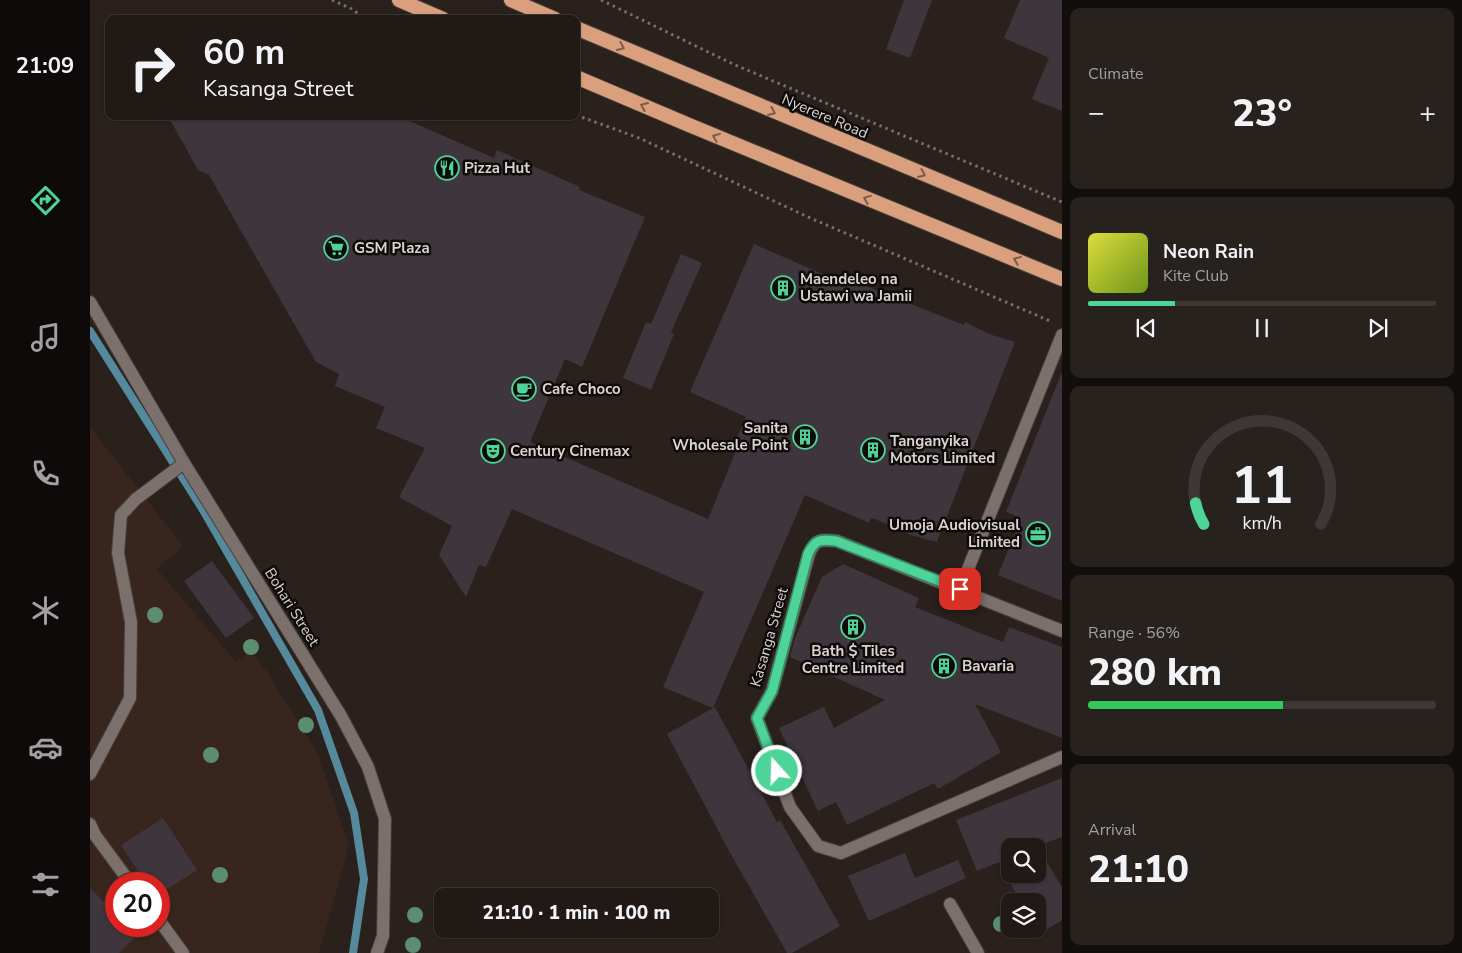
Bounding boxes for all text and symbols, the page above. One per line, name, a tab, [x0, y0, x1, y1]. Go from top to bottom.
text: 60 m	[203, 29, 285, 76]
icon: right	[120, 35, 185, 100]
one-way arrow	[616, 41, 625, 52]
text: 21:09	[16, 51, 74, 81]
text: Climate	[1088, 63, 1143, 85]
text: Kasanga Street	[203, 74, 353, 104]
text: 23°	[1232, 88, 1292, 139]
street label: Nyerere Road	[779, 89, 871, 143]
text: −	[1088, 94, 1105, 132]
text: +	[1419, 94, 1436, 132]
one-way arrow	[640, 102, 649, 113]
one-way arrow	[767, 105, 776, 116]
one-way arrow	[712, 132, 721, 143]
restaurant icon: Pizza Hut	[434, 155, 460, 181]
place label: Pizza Hut	[464, 158, 530, 178]
one-way arrow	[917, 168, 926, 179]
icon: directions	[28, 183, 63, 218]
one-way arrow	[863, 194, 872, 205]
supermarket icon: GSM Plaza	[323, 235, 349, 261]
place label: GSM Plaza	[354, 238, 430, 258]
text: Neon Rain	[1163, 239, 1254, 265]
one-way arrow	[1013, 256, 1022, 267]
text: Kite Club	[1163, 265, 1229, 287]
place label: Maendeleo na Ustawi wa Jamii	[800, 269, 912, 306]
building icon: Maendeleo na Ustawi wa Jamii	[770, 275, 796, 301]
icon: previous	[1132, 314, 1160, 342]
icon: pause	[1248, 314, 1276, 342]
icon: next	[1364, 314, 1392, 342]
icon: music	[28, 320, 63, 355]
cafe icon: Cafe Choco	[511, 376, 537, 402]
place label: Cafe Choco	[542, 379, 621, 399]
place label: Sanita Wholesale Point	[672, 418, 788, 455]
building icon: Sanita Wholesale Point	[792, 424, 818, 450]
place label: Tanganyika Motors Limited	[890, 431, 995, 468]
building icon: Tanganyika Motors Limited	[860, 437, 886, 463]
theatre icon: Century Cinemax	[480, 438, 506, 464]
place label: Century Cinemax	[510, 441, 631, 461]
text: 11	[1231, 450, 1293, 521]
icon: phone	[28, 456, 63, 491]
text: km/h	[1242, 511, 1282, 535]
place label: Umoja Audiovisual Limited	[889, 515, 1020, 552]
office icon: Umoja Audiovisual Limited	[1025, 521, 1051, 547]
street label: Bohari Street	[260, 564, 324, 650]
pin	[939, 568, 981, 610]
icon: arrive	[946, 575, 974, 603]
street label: Kasanga Street	[745, 584, 793, 689]
icon: climate	[28, 593, 63, 628]
building icon: Bath $ Tiles Centre Limited	[840, 614, 866, 640]
text: Range · 56%	[1088, 622, 1180, 644]
place label: Bath $ Tiles Centre Limited	[802, 641, 904, 678]
text: 280 km	[1088, 647, 1222, 698]
building icon: Bavaria	[931, 653, 957, 679]
place label: Bavaria	[962, 656, 1014, 676]
icon: car	[28, 730, 63, 765]
position arrow	[750, 744, 802, 796]
text: Arrival	[1088, 819, 1136, 841]
map controls	[1001, 838, 1046, 938]
button: search	[1001, 838, 1046, 883]
text: 21:10	[1088, 844, 1189, 895]
icon: filters	[28, 867, 63, 902]
speed limit sign: 20	[105, 872, 170, 937]
button: layers	[1001, 893, 1046, 938]
text: 21:10 · 1 min · 100 m	[483, 900, 670, 926]

